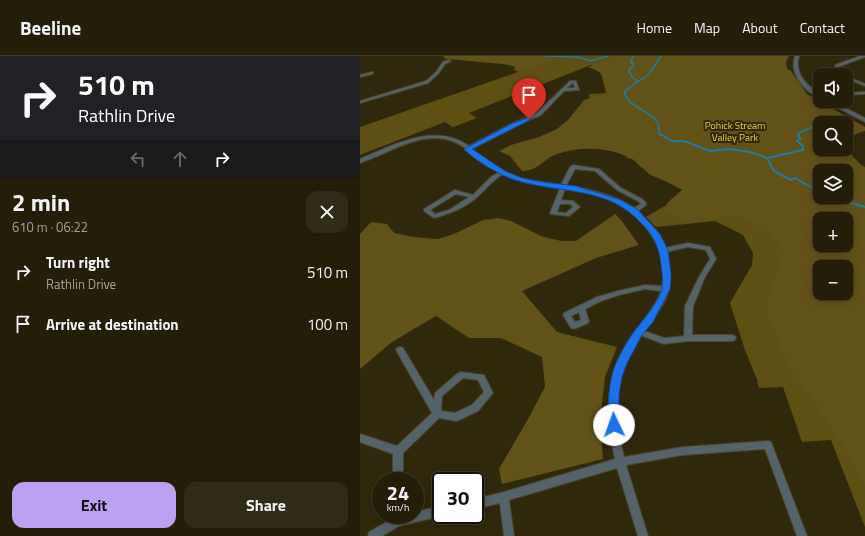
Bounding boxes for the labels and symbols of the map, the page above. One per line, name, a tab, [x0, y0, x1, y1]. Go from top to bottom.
pin	[512, 78, 546, 119]
park label: Pohick Stream Valley Park	[705, 118, 765, 145]
position arrow	[593, 404, 635, 446]
speed limit sign: 30	[432, 472, 484, 524]

